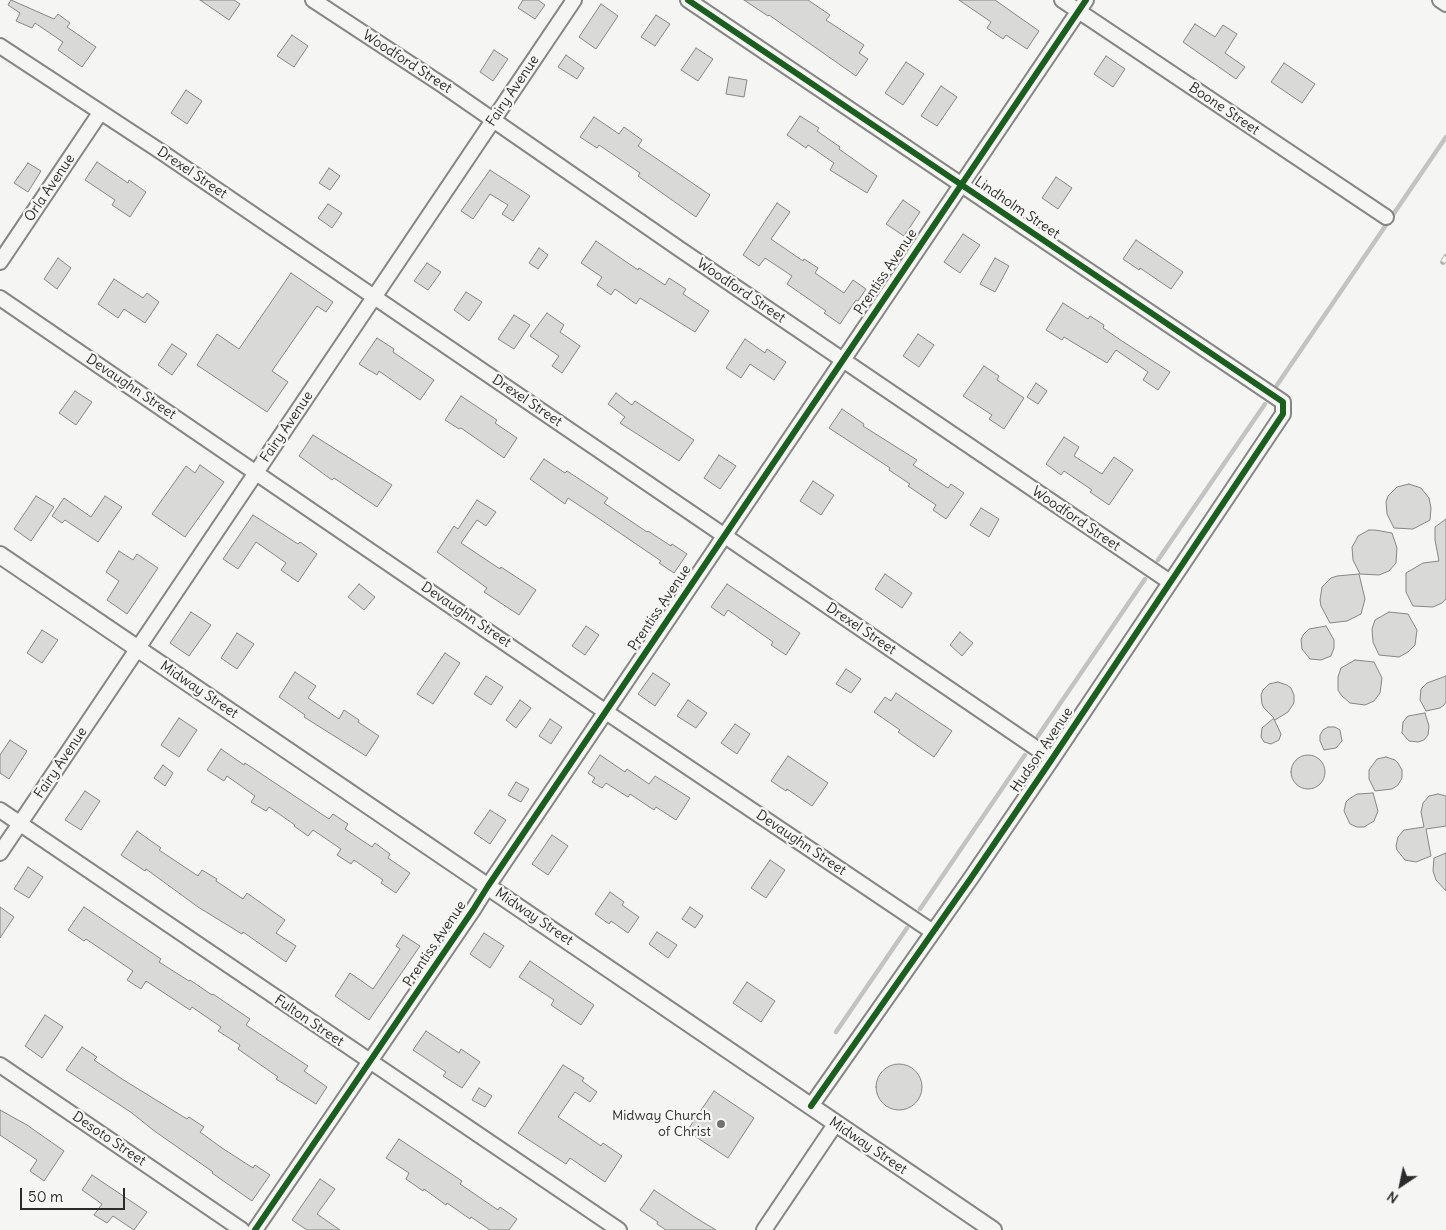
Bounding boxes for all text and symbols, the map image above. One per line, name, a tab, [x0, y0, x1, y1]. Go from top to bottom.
street label: Woodford Street	[359, 27, 455, 97]
street label: Fairy Avenue	[483, 52, 543, 130]
street label: Boone Street	[1186, 79, 1262, 139]
street label: Drexel Street	[154, 143, 230, 203]
street label: Orla Avenue	[21, 151, 79, 225]
street label: Lindholm Street	[971, 173, 1063, 243]
street label: Prentiss Avenue	[851, 226, 921, 318]
street label: Woodford Street	[694, 255, 788, 327]
street label: Devaughn Street	[83, 351, 179, 423]
street label: Drexel Street	[489, 371, 565, 431]
street label: Fairy Avenue	[257, 388, 317, 466]
street label: Woodford Street	[1029, 483, 1123, 555]
street label: Prentiss Avenue	[625, 562, 695, 654]
street label: Devaughn Street	[418, 579, 514, 651]
street label: Drexel Street	[823, 599, 899, 659]
street label: Midway Street	[157, 658, 241, 722]
street label: Hudson Avenue	[1007, 704, 1077, 796]
street label: Fairy Avenue	[31, 724, 91, 802]
street label: Devaughn Street	[753, 807, 849, 879]
street label: Midway Street	[492, 885, 576, 949]
street label: Prentiss Avenue	[400, 898, 470, 990]
street label: Fulton Street	[271, 992, 347, 1050]
street label: Desoto Street	[69, 1108, 149, 1170]
place label: Midway Church of Christ	[612, 1108, 711, 1140]
street label: Midway Street	[826, 1114, 910, 1178]
marker: Midway Church of Christ	[715, 1118, 727, 1130]
north arrow	[1376, 1160, 1426, 1210]
scale bar	[22, 1178, 128, 1210]
text: 50 m	[28, 1187, 63, 1206]
text: N	[1384, 1187, 1402, 1208]

